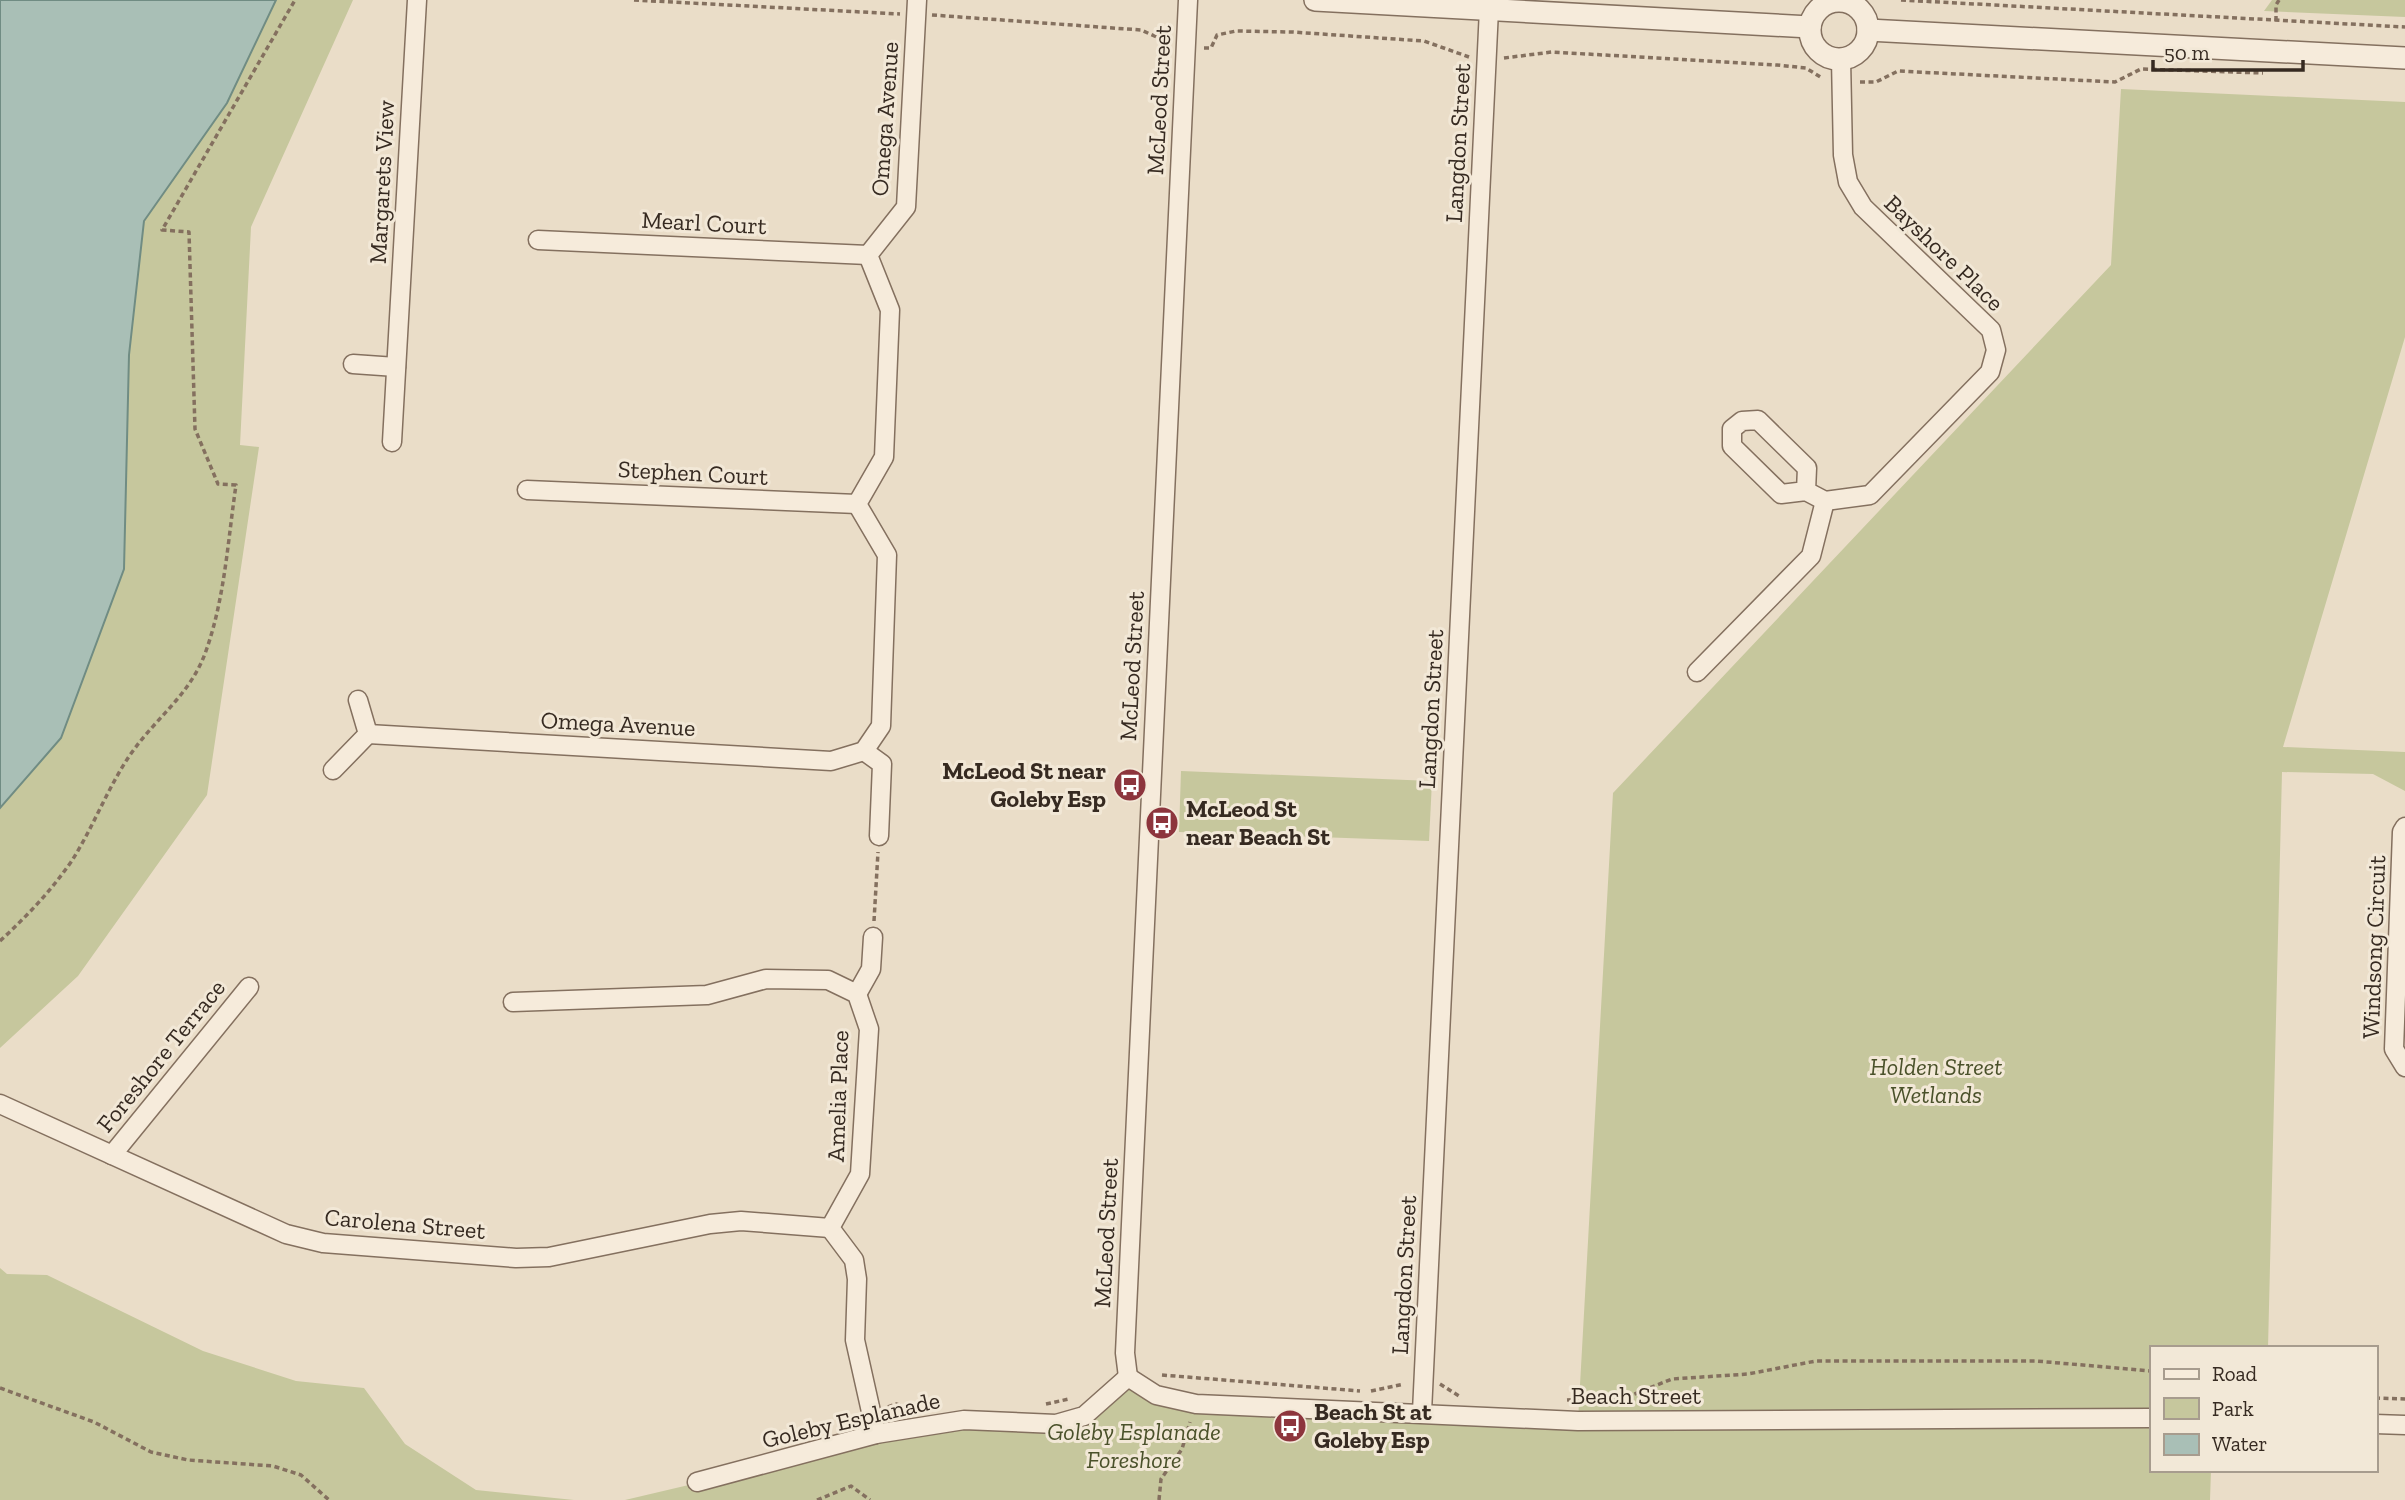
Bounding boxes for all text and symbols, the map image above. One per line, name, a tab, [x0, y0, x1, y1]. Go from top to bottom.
street label: McLeod Street	[1140, 24, 1177, 176]
scale bar	[2153, 28, 2304, 72]
text: 50 m	[2164, 40, 2210, 65]
street label: Omega Avenue	[865, 41, 904, 197]
street label: Langdon Street	[1439, 62, 1476, 223]
street label: Margarets View	[363, 99, 400, 265]
street label: Bayshore Place	[1879, 188, 2010, 317]
street label: Mearl Court	[641, 205, 768, 240]
street label: Stephen Court	[617, 454, 769, 491]
street label: McLeod Street	[1113, 590, 1150, 742]
street label: Langdon Street	[1412, 628, 1449, 789]
street label: Omega Avenue	[540, 705, 696, 742]
place label: McLeod St near Goleby Esp	[942, 756, 1106, 813]
bus stop icon: McLeod St near Goleby Esp	[1111, 766, 1149, 804]
place label: McLeod St near Beach St	[1186, 794, 1330, 851]
bus stop icon: McLeod St near Beach St	[1143, 804, 1181, 842]
street label: Windsong Circuit	[2356, 855, 2391, 1039]
street label: Foreshore Terrace	[90, 974, 231, 1138]
street label: Amelia Place	[821, 1030, 854, 1162]
park label: Holden Street Wetlands	[1870, 1052, 2002, 1109]
street label: McLeod Street	[1087, 1157, 1124, 1309]
street label: Langdon Street	[1385, 1194, 1422, 1355]
street label: Carolena Street	[323, 1202, 487, 1245]
legend	[2150, 1346, 2377, 1472]
text: Road	[2212, 1361, 2258, 1386]
street label: Beach Street	[1571, 1381, 1701, 1410]
street label: Goleby Esplanade	[759, 1385, 943, 1454]
text: Park	[2212, 1396, 2254, 1421]
place label: Beach St at Goleby Esp	[1314, 1397, 1432, 1454]
bus stop icon: Beach St at Goleby Esp	[1271, 1407, 1309, 1445]
park label: Goleby Esplanade Foreshore	[1047, 1417, 1221, 1474]
text: Water	[2212, 1431, 2267, 1456]

